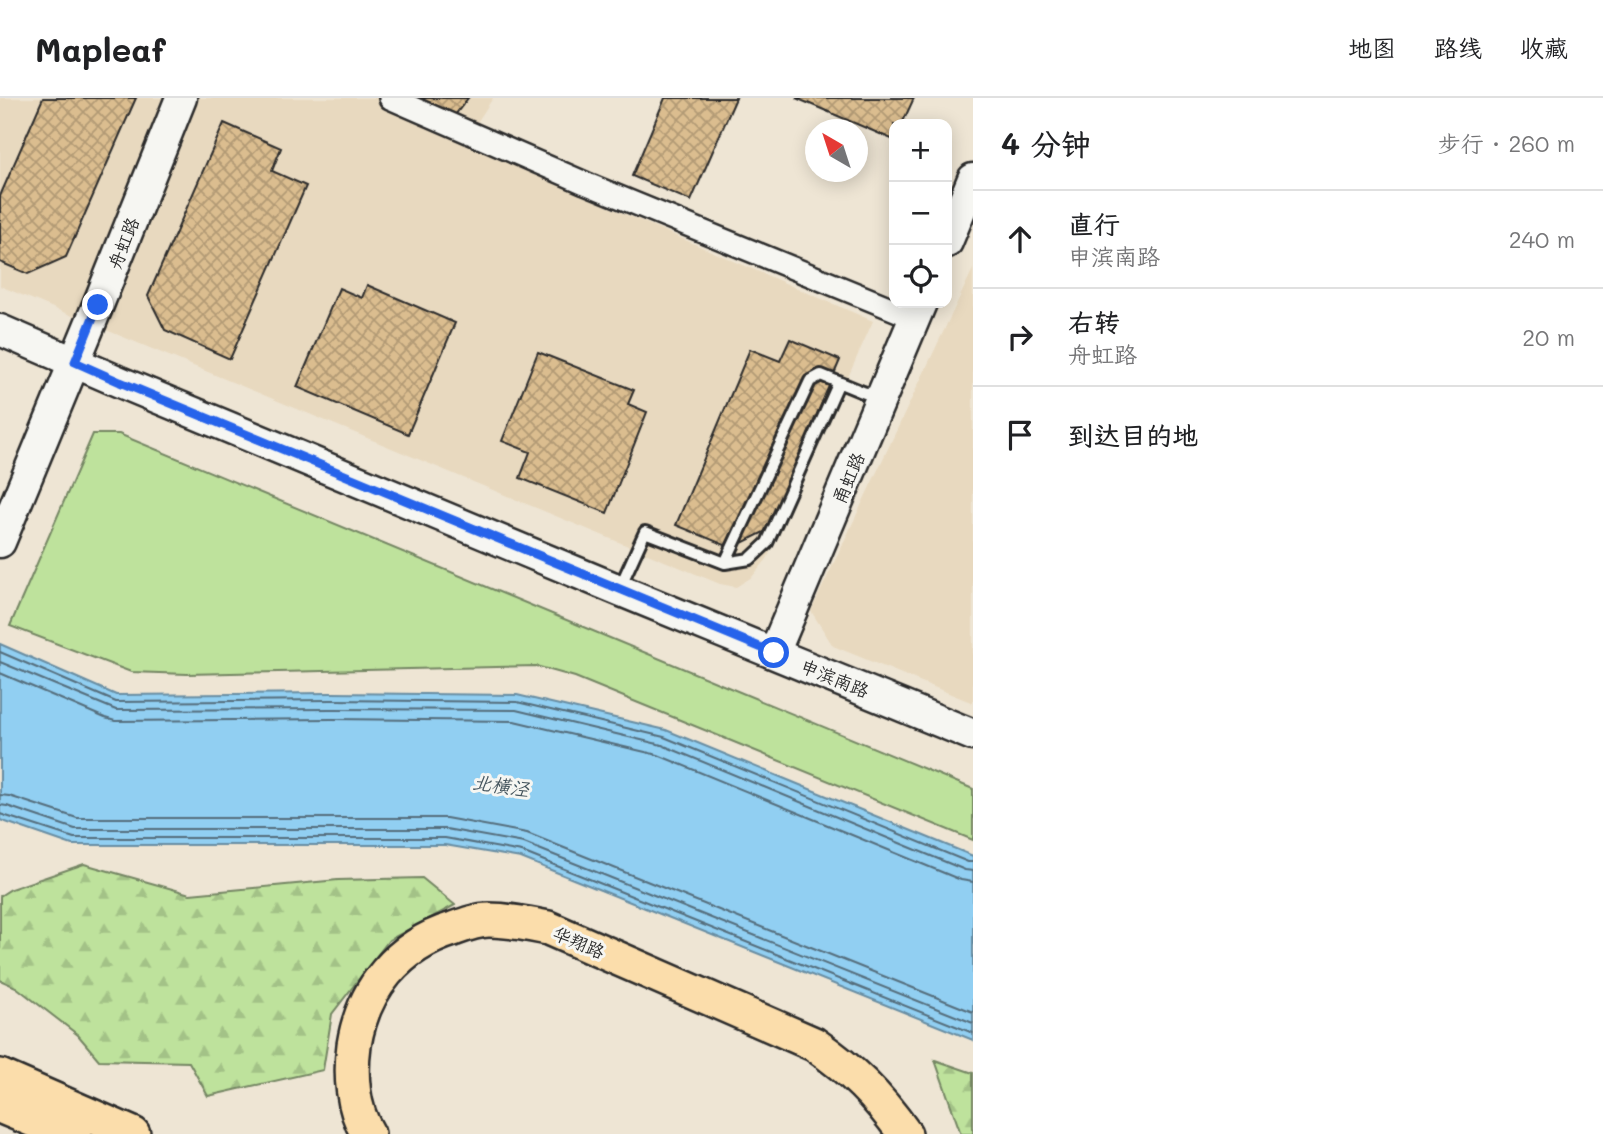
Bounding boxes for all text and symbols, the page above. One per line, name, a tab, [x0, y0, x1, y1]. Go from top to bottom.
text: Mapleaf	[35, 27, 166, 70]
text: 地图	[1348, 32, 1396, 63]
text: 路线	[1434, 32, 1482, 63]
text: 收藏	[1520, 32, 1568, 63]
north arrow	[805, 119, 868, 182]
map controls	[889, 119, 952, 308]
button: +	[889, 119, 952, 182]
text: 4 分钟	[1001, 123, 1091, 163]
text: 步行 · 260 m	[1438, 128, 1575, 158]
button: −	[889, 182, 952, 245]
text: 直行	[1068, 207, 1120, 241]
street label: 舟虹路	[102, 213, 144, 273]
icon: ahead	[1001, 220, 1039, 258]
text: 240 m	[1509, 224, 1575, 254]
text: 申滨南路	[1068, 241, 1160, 271]
button: locate	[889, 245, 952, 308]
route end	[82, 289, 113, 320]
text: 右转	[1068, 305, 1120, 339]
icon: right	[1001, 318, 1039, 356]
text: 20 m	[1522, 322, 1575, 352]
text: 舟虹路	[1068, 339, 1137, 369]
icon: arrive	[1001, 416, 1039, 454]
text: 到达目的地	[1068, 418, 1198, 452]
street label: 甬虹路	[826, 448, 870, 508]
route start	[758, 637, 789, 668]
street label: 申滨南路	[797, 653, 873, 703]
water label: 北横泾	[471, 769, 532, 801]
street label: 华翔路	[549, 920, 609, 964]

